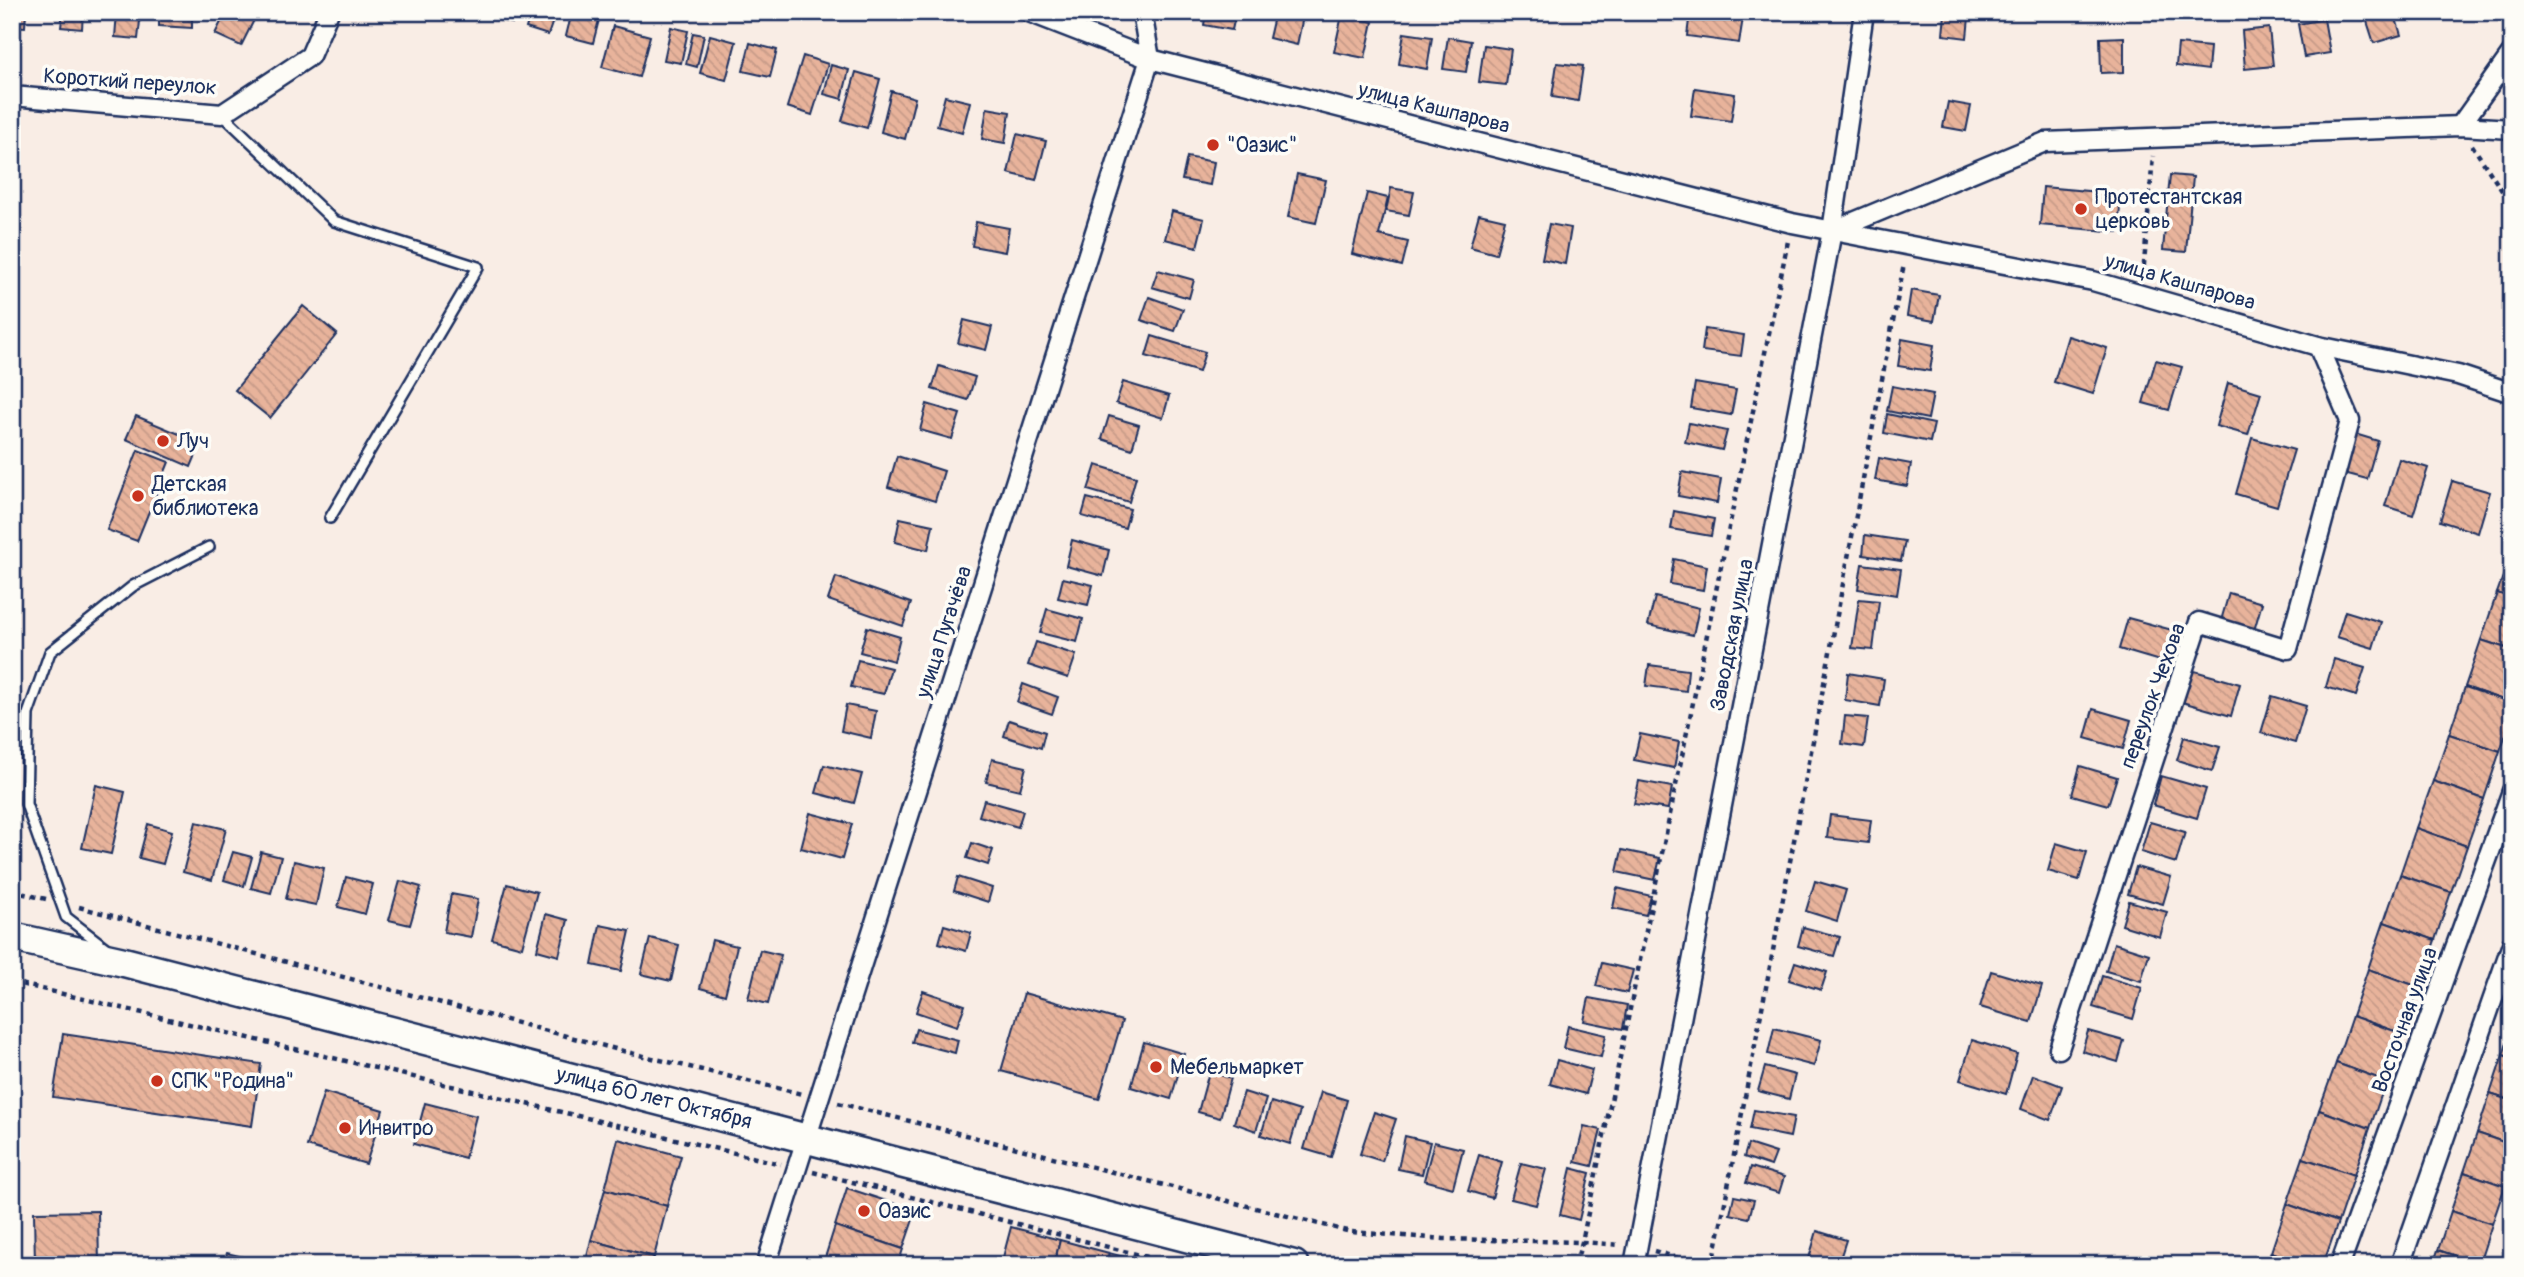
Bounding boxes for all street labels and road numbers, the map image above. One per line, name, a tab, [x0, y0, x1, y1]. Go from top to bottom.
street label: Короткий переулок	[43, 62, 218, 102]
street label: улица Кашпарова	[1354, 76, 1513, 140]
street label: улица Кашпарова	[2101, 247, 2258, 316]
street label: Заводская улица	[1704, 557, 1760, 713]
street label: улица Пугачёва	[910, 562, 978, 702]
street label: переулок Чехова	[2114, 620, 2192, 772]
street label: Восточная улица	[2366, 944, 2444, 1096]
street label: улица 60 лет Октября	[552, 1060, 755, 1135]

